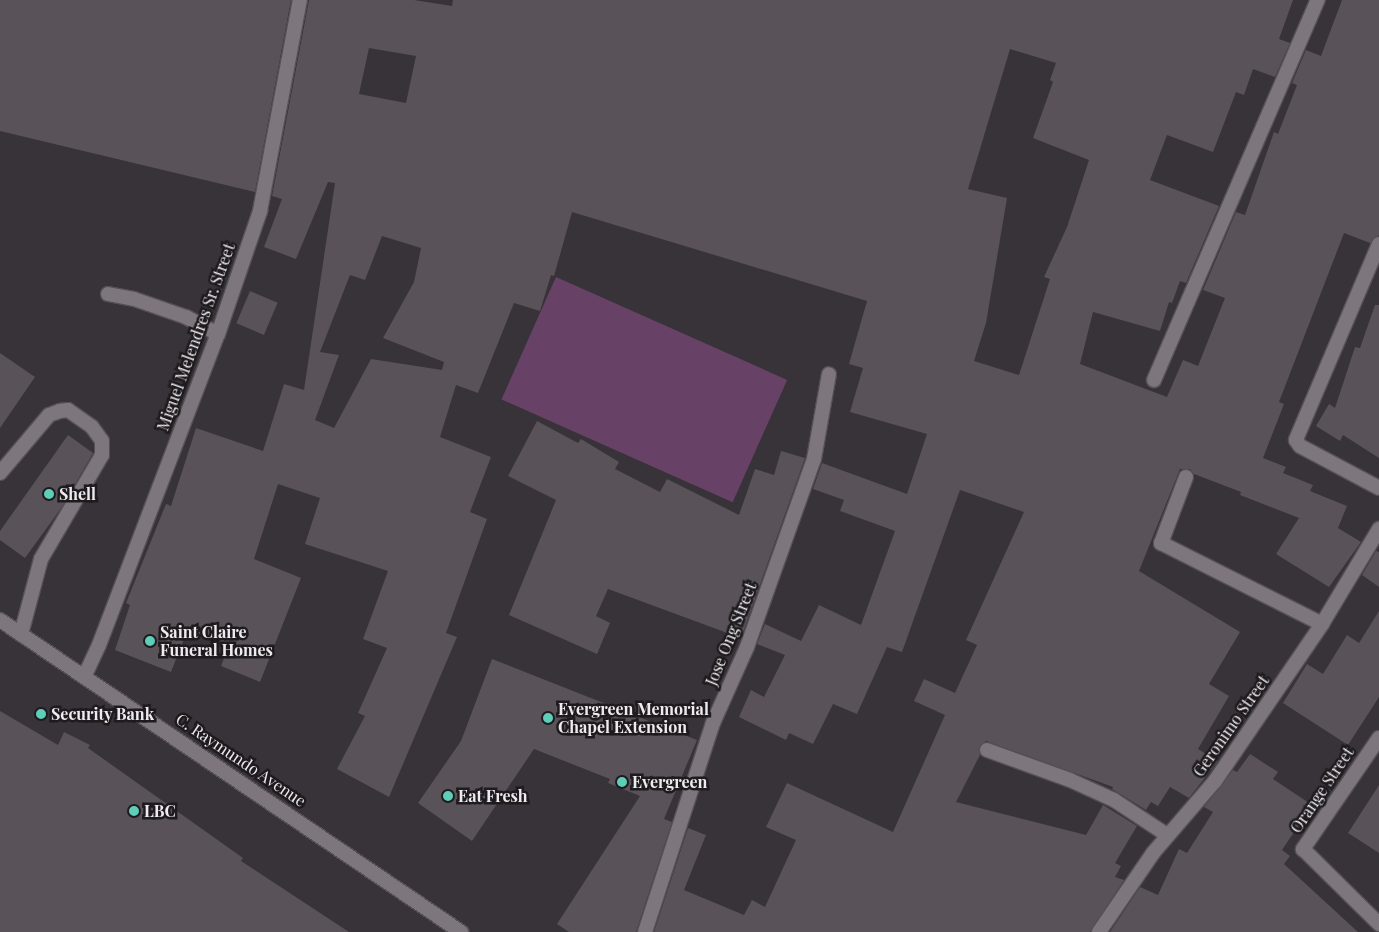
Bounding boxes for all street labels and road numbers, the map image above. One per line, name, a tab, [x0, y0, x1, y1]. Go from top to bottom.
street label: Miguel Melendres Sr. Street	[153, 241, 239, 433]
street label: Jose Ong Street	[702, 580, 760, 688]
street label: Geronimo Street	[1189, 672, 1273, 780]
street label: C. Raymundo Avenue	[172, 709, 310, 811]
street label: Orange Street	[1286, 743, 1358, 837]

